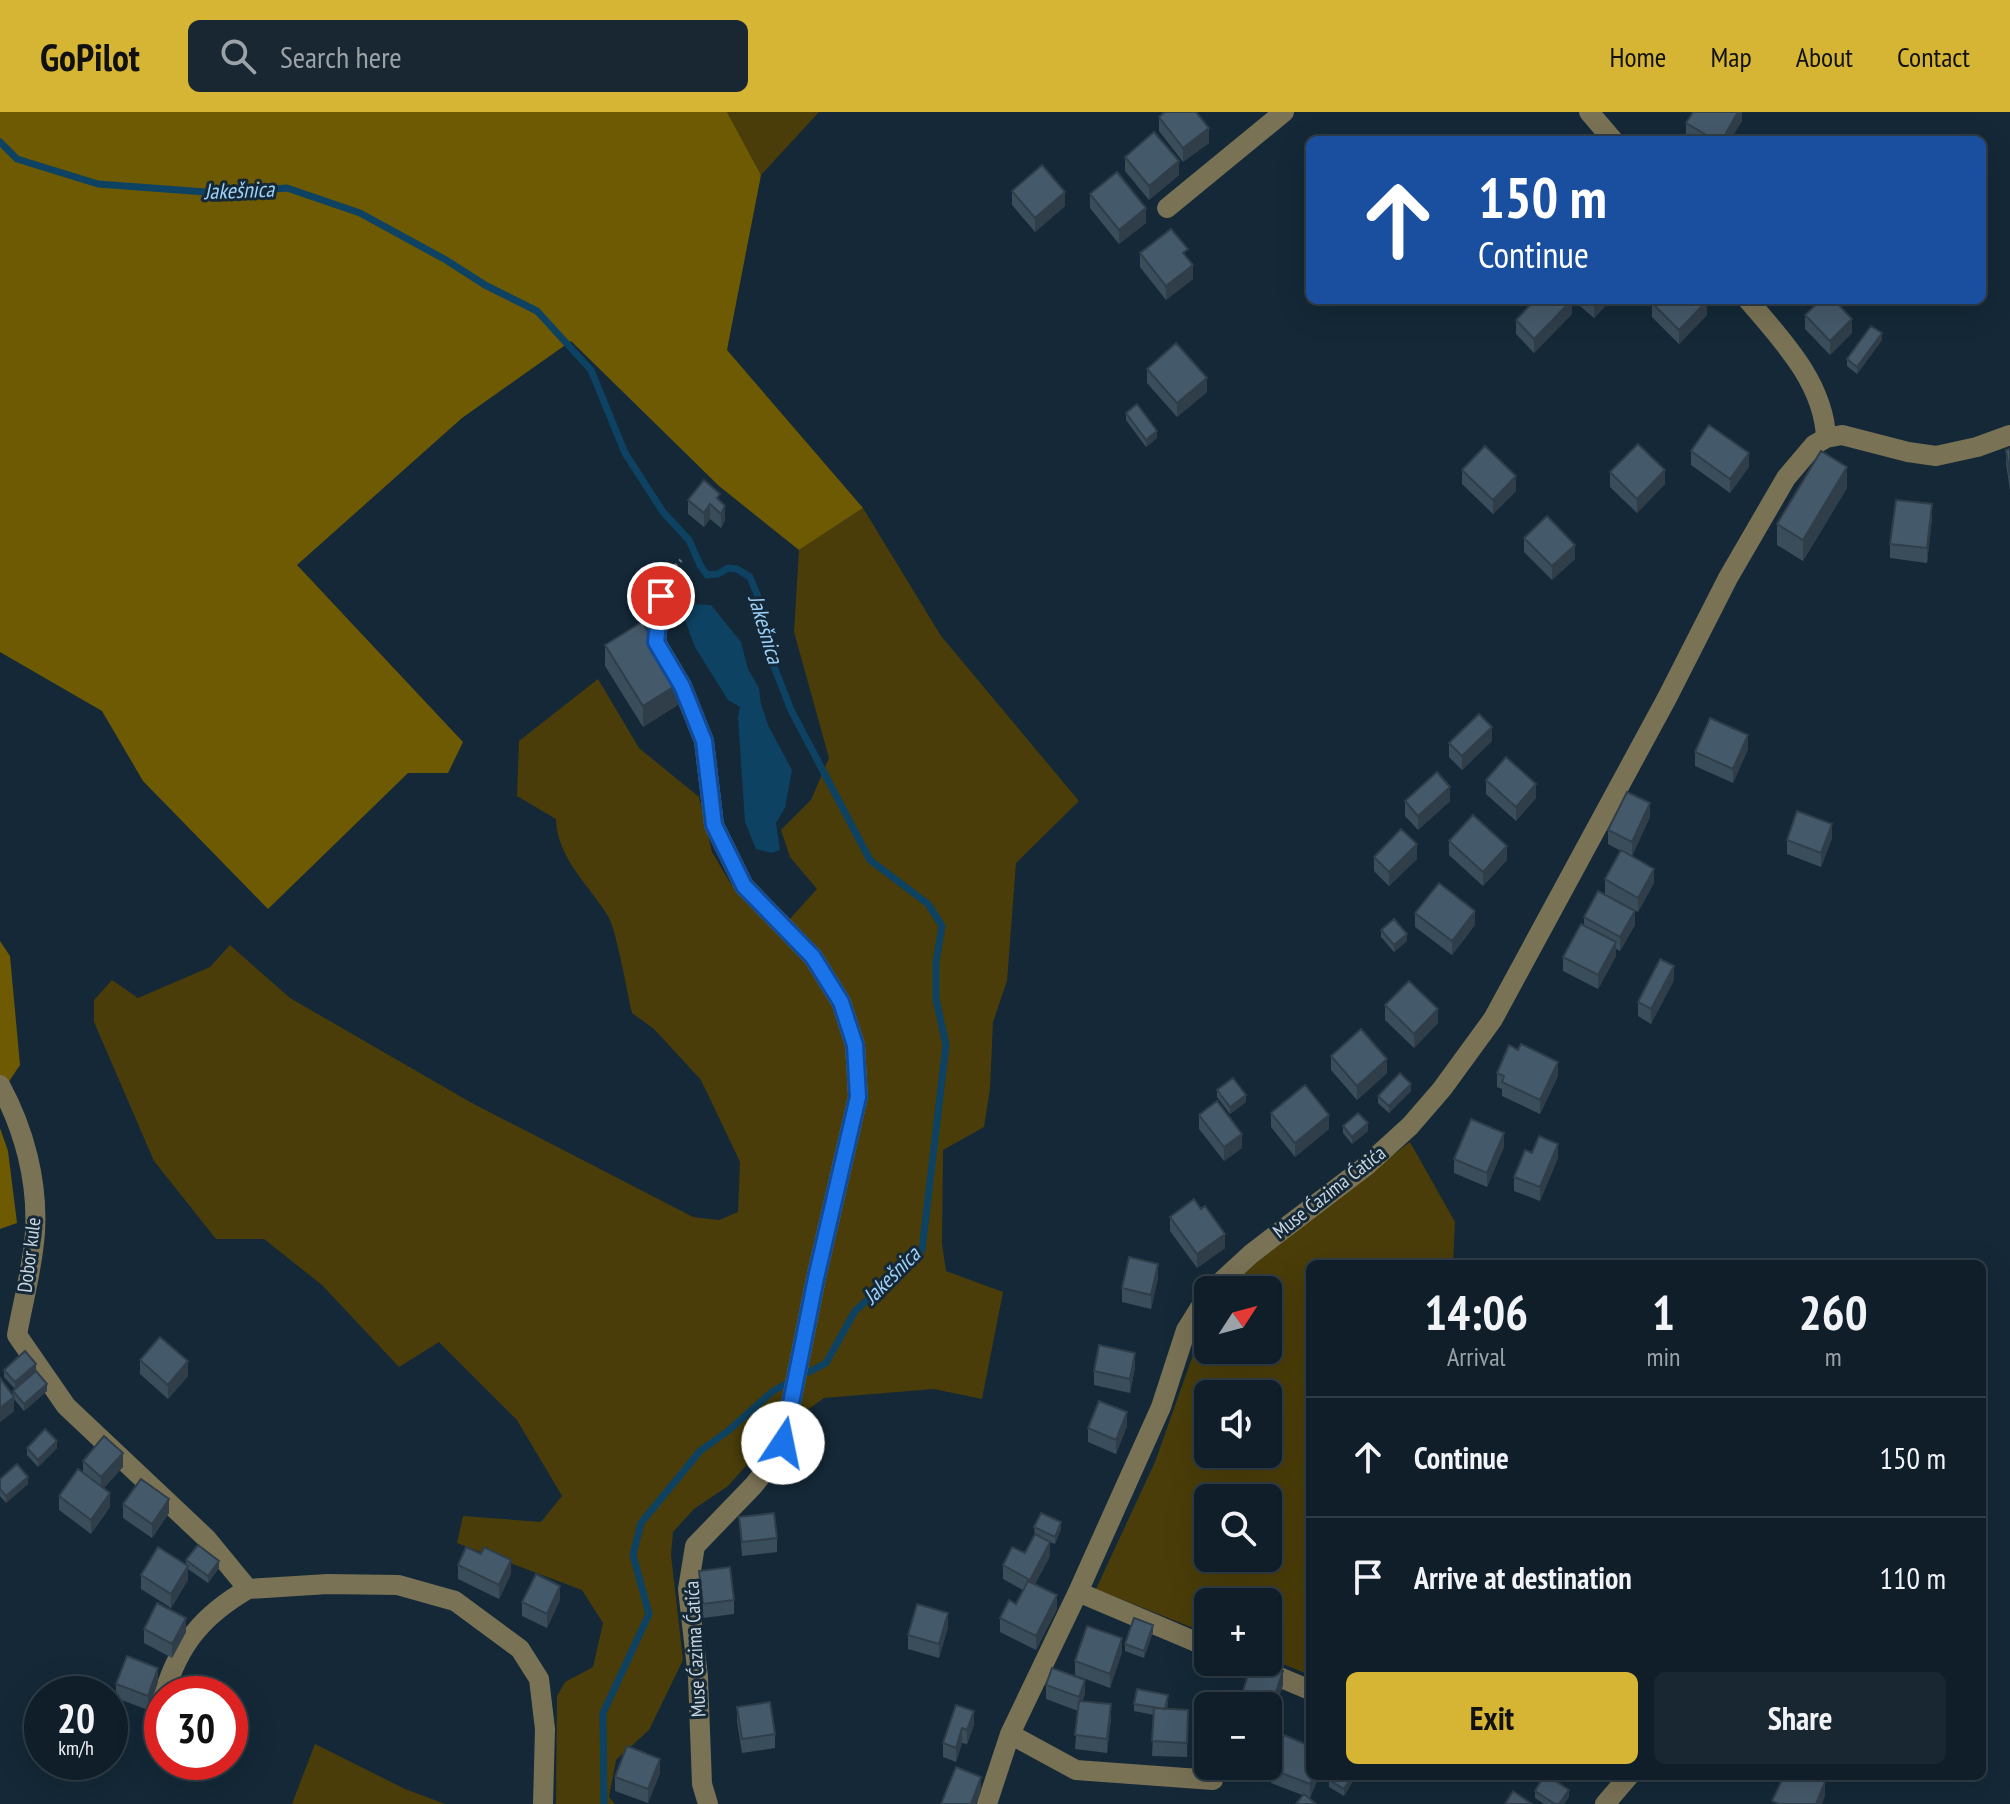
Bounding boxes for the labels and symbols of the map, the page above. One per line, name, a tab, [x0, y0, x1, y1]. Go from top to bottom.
water label: Jakešnica	[203, 175, 276, 205]
pin	[627, 562, 695, 630]
water label: Jakešnica	[742, 590, 790, 668]
street label: Muse Ćazima Ćatića	[1267, 1140, 1391, 1244]
street label: Dobor kule	[11, 1216, 47, 1294]
water label: Jakešnica	[856, 1240, 926, 1310]
north arrow	[1194, 1276, 1282, 1364]
position arrow	[741, 1401, 825, 1485]
street label: Muse Ćazima Ćatića	[678, 1580, 712, 1718]
speed limit sign: 30	[144, 1676, 248, 1780]

